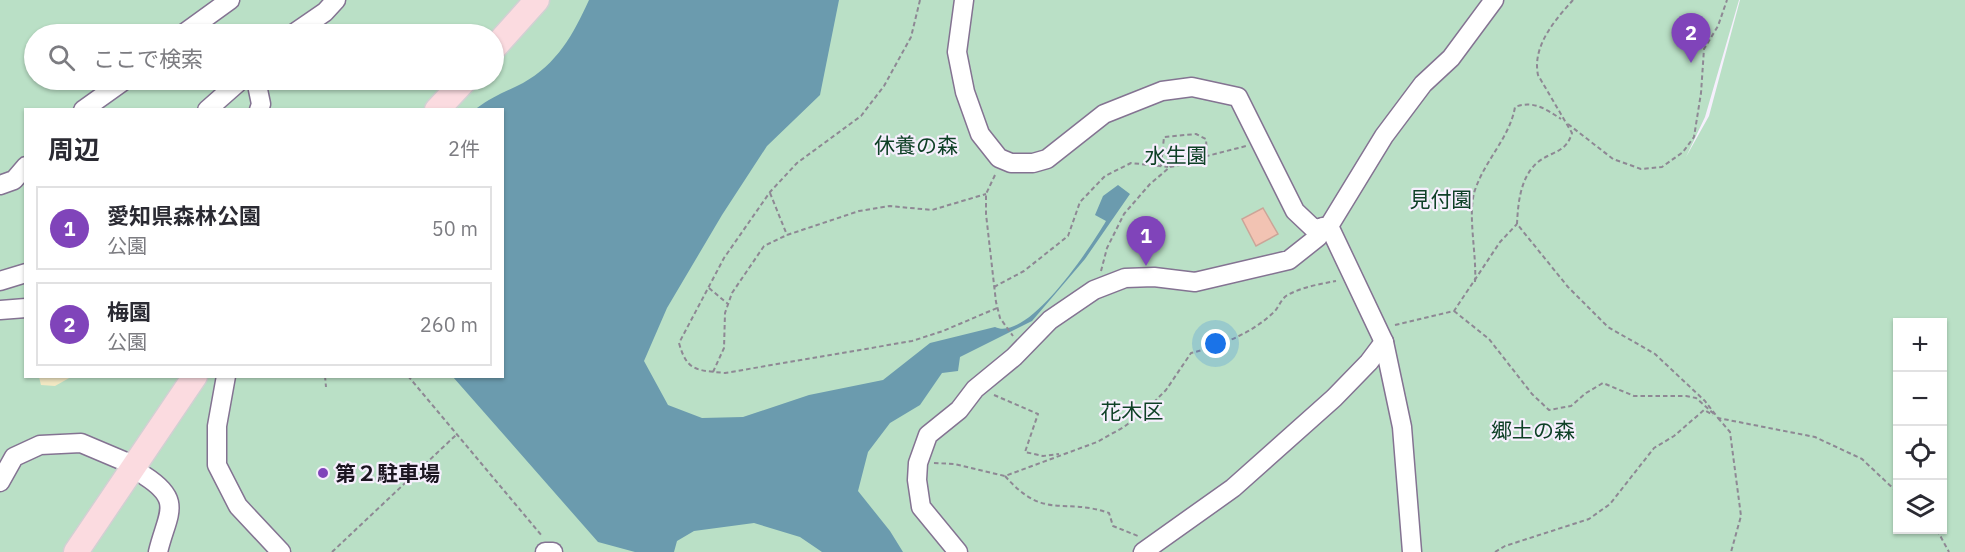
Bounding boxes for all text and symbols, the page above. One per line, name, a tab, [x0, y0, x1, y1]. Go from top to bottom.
pin: 2	[1672, 14, 1710, 63]
search box	[24, 24, 504, 90]
icon: search	[45, 41, 78, 74]
text: ここで検索	[93, 44, 203, 73]
park label: 休養の森	[874, 131, 958, 159]
text: 周辺	[48, 132, 100, 166]
text: 2件	[448, 135, 480, 162]
park label: 水生園	[1145, 141, 1208, 169]
park label: 見付園	[1410, 185, 1473, 213]
text: 愛知県森林公園	[107, 201, 261, 230]
text: 1	[64, 215, 76, 242]
text: 50 m	[432, 215, 478, 242]
pin: 1	[1126, 216, 1166, 266]
text: 公園	[107, 232, 147, 259]
text: 梅園	[107, 297, 151, 326]
text: 2	[64, 311, 76, 338]
text: 260 m	[420, 311, 478, 338]
map controls	[1893, 318, 1947, 534]
button: +	[1893, 318, 1947, 372]
text: 公園	[107, 328, 147, 355]
your location	[1201, 329, 1230, 358]
button: −	[1893, 372, 1947, 426]
park label: 花木区	[1101, 397, 1164, 425]
park label: 郷土の森	[1491, 416, 1575, 444]
button: locate	[1893, 426, 1947, 480]
place label: 第２駐車場	[335, 459, 440, 487]
marker: 第２駐車場	[316, 466, 330, 480]
button: layers	[1893, 480, 1947, 534]

